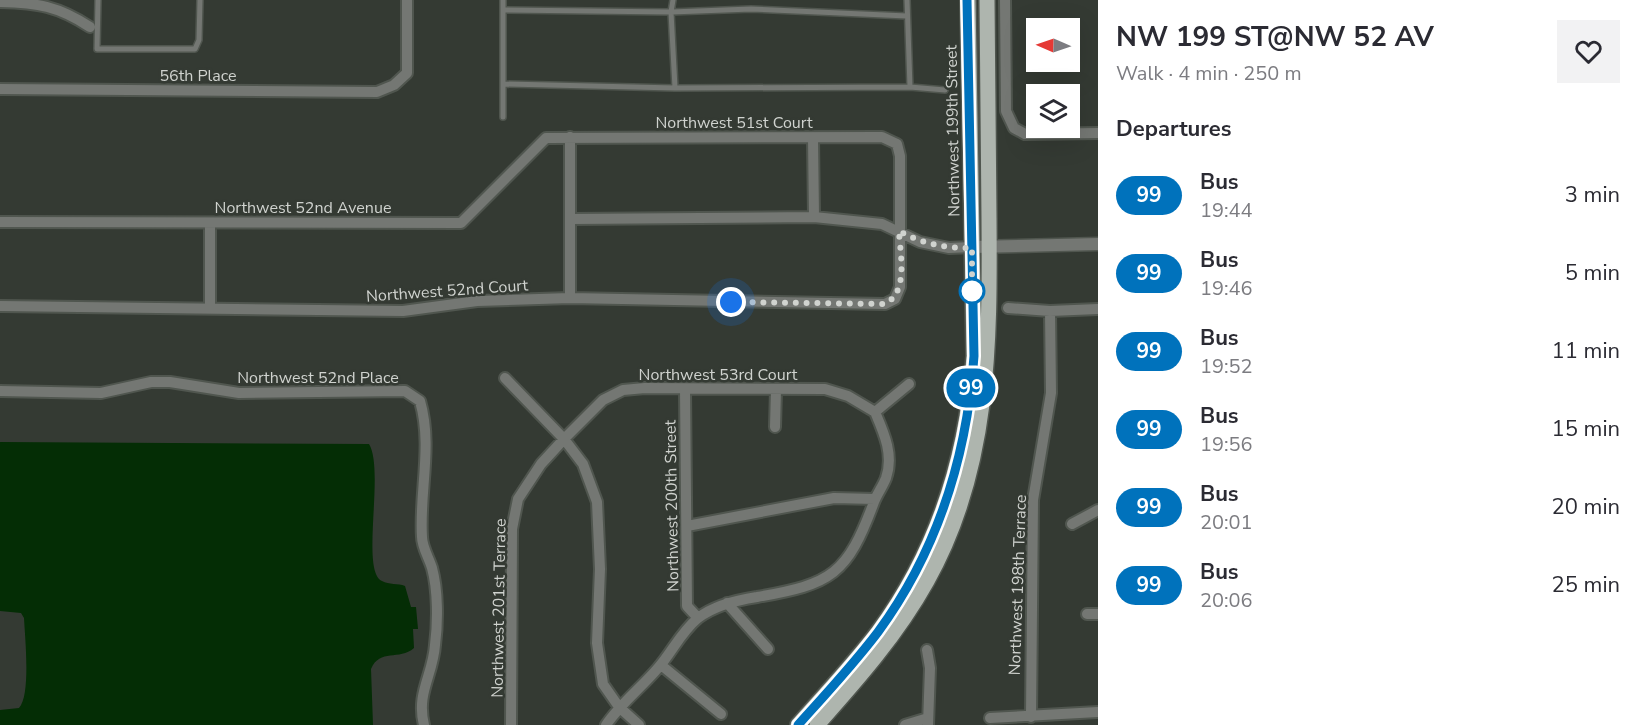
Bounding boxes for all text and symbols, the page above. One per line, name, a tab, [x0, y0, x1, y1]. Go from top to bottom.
north arrow	[1026, 18, 1080, 72]
map controls	[1026, 18, 1080, 138]
text: NW 199 ST@NW 52 AV	[1116, 18, 1434, 56]
button: heart	[1557, 20, 1620, 83]
street label: Northwest 199th Street	[940, 44, 965, 217]
text: Walk · 4 min · 250 m	[1116, 60, 1302, 87]
street label: 56th Place	[159, 65, 237, 87]
button: layers	[1026, 84, 1080, 138]
street label: Northwest 51st Court	[655, 112, 813, 134]
text: Departures	[1116, 114, 1231, 144]
text: Bus	[1200, 167, 1239, 197]
text: 3 min	[1565, 180, 1620, 210]
text: 99	[1136, 181, 1162, 209]
street label: Northwest 52nd Avenue	[215, 197, 391, 219]
text: 19:44	[1200, 197, 1253, 224]
text: Bus	[1200, 245, 1239, 275]
text: 5 min	[1565, 258, 1620, 288]
text: 99	[1136, 259, 1162, 287]
street label: Northwest 52nd Court	[365, 274, 529, 308]
text: 19:46	[1200, 275, 1253, 302]
unlabelled marker	[959, 278, 985, 304]
your location	[716, 287, 746, 317]
text: Bus	[1200, 323, 1239, 353]
text: 11 min	[1552, 336, 1620, 366]
text: 99	[1136, 337, 1162, 365]
text: 19:52	[1200, 353, 1253, 380]
street label: Northwest 53rd Court	[639, 364, 798, 386]
street label: Northwest 52nd Place	[237, 367, 399, 389]
line badge: 99	[944, 368, 998, 408]
text: 99	[958, 374, 984, 402]
text: Bus	[1200, 401, 1239, 431]
text: 15 min	[1552, 414, 1620, 444]
text: 99	[1136, 415, 1162, 443]
street label: Northwest 200th Street	[659, 419, 684, 592]
text: 19:56	[1200, 431, 1253, 458]
text: Bus	[1200, 479, 1239, 509]
text: 20 min	[1552, 492, 1620, 522]
text: 99	[1136, 493, 1162, 521]
street label: Northwest 198th Terrace	[1004, 494, 1032, 676]
text: 20:01	[1200, 509, 1253, 536]
street label: Northwest 201st Terrace	[486, 518, 512, 698]
text: Bus	[1200, 557, 1239, 587]
text: 25 min	[1552, 570, 1620, 600]
text: 99	[1136, 571, 1162, 599]
text: 20:06	[1200, 587, 1253, 614]

